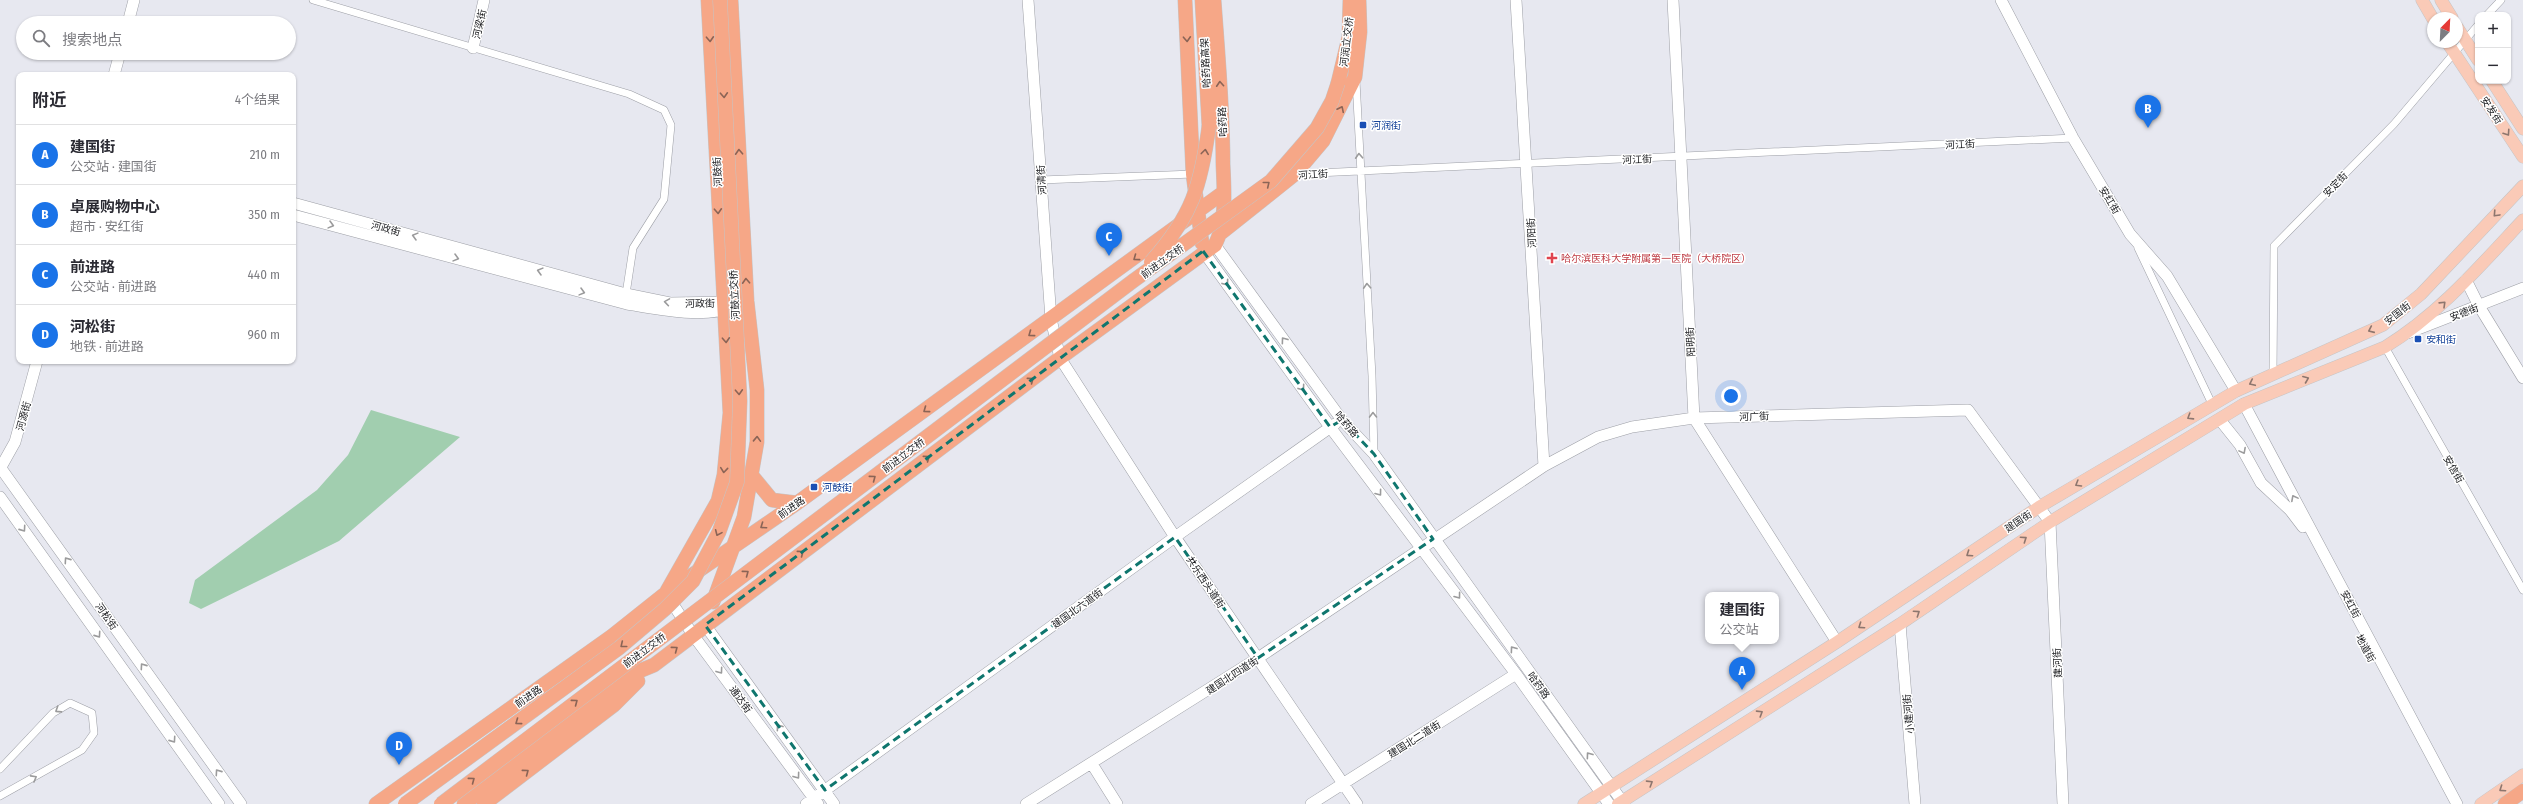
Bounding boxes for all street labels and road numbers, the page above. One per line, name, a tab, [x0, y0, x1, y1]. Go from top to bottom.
street label: 河梁街	[471, 8, 489, 40]
street label: 河润立交桥	[1338, 17, 1356, 68]
street label: 哈药路高架	[1199, 38, 1213, 88]
street label: 安发街	[2478, 95, 2505, 126]
street label: 哈药路	[1216, 107, 1230, 137]
street label: 河江街	[1945, 138, 1975, 152]
street label: 河江街	[1622, 153, 1652, 167]
street label: 河鼓街	[711, 157, 725, 187]
street label: 河清街	[1035, 165, 1049, 195]
street label: 河江街	[1298, 168, 1328, 182]
street label: 安定街	[2321, 170, 2350, 200]
street label: 安红街	[2096, 185, 2122, 216]
street label: 河阳街	[1525, 218, 1539, 248]
street label: 河政街	[370, 219, 402, 239]
street label: 前进立交桥	[1139, 242, 1186, 281]
street label: 河鼓立交桥	[728, 270, 742, 320]
street label: 河政街	[685, 298, 715, 310]
street label: 安国街	[2382, 300, 2413, 328]
street label: 安德街	[2448, 302, 2481, 324]
street label: 阳明街	[1684, 327, 1698, 357]
street label: 河源街	[14, 400, 34, 432]
street label: 哈药路	[1332, 409, 1360, 440]
street label: 河广街	[1739, 410, 1769, 424]
street label: 前进立交桥	[880, 436, 927, 476]
street label: 安信街	[2440, 454, 2466, 485]
street label: 前进路	[776, 494, 807, 521]
street label: 建国街	[2003, 508, 2034, 535]
street label: 共乐西头道街	[1183, 554, 1227, 611]
street label: 建国北六道街	[1050, 586, 1105, 631]
street label: 安红街	[2338, 588, 2362, 621]
street label: 河松街	[93, 601, 120, 632]
street label: 前进立交桥	[621, 631, 668, 671]
street label: 地道街	[2353, 632, 2377, 665]
street label: 建河街	[2051, 648, 2065, 678]
street label: 建国北四道街	[1204, 654, 1261, 697]
street label: 哈药路	[1525, 670, 1552, 701]
street label: 前进路	[513, 683, 544, 710]
street label: 通达街	[727, 684, 754, 715]
street label: 小建河街	[1901, 693, 1917, 734]
street label: 建国北二道街	[1386, 719, 1443, 761]

